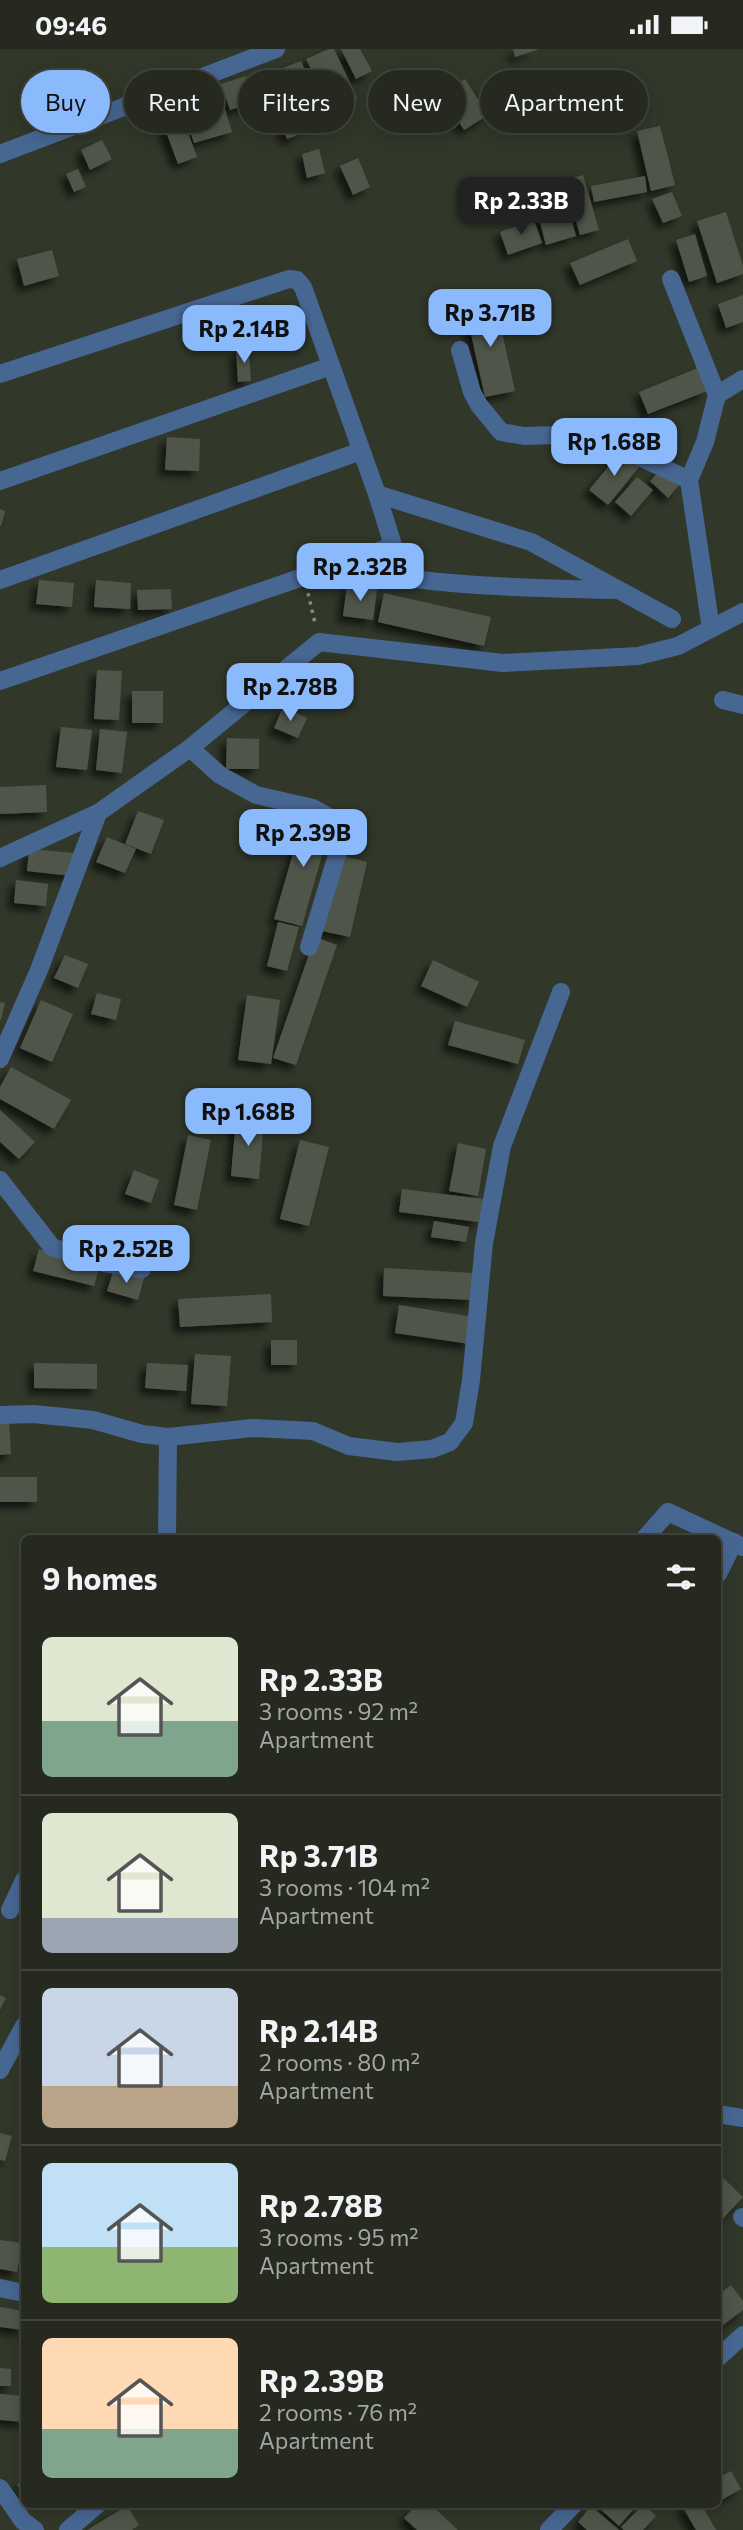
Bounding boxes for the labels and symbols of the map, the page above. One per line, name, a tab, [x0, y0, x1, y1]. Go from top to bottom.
pin: Rp 2.33B	[449, 177, 593, 237]
pin: Rp 3.71B	[418, 289, 562, 349]
pin: Rp 2.14B	[172, 305, 316, 365]
pin: Rp 1.68B	[542, 419, 686, 478]
pin: Rp 2.32B	[288, 543, 432, 603]
pin: Rp 2.78B	[218, 663, 362, 723]
pin: Rp 2.39B	[231, 809, 375, 869]
pin: Rp 1.68B	[176, 1089, 320, 1148]
pin: Rp 2.52B	[54, 1225, 198, 1285]

